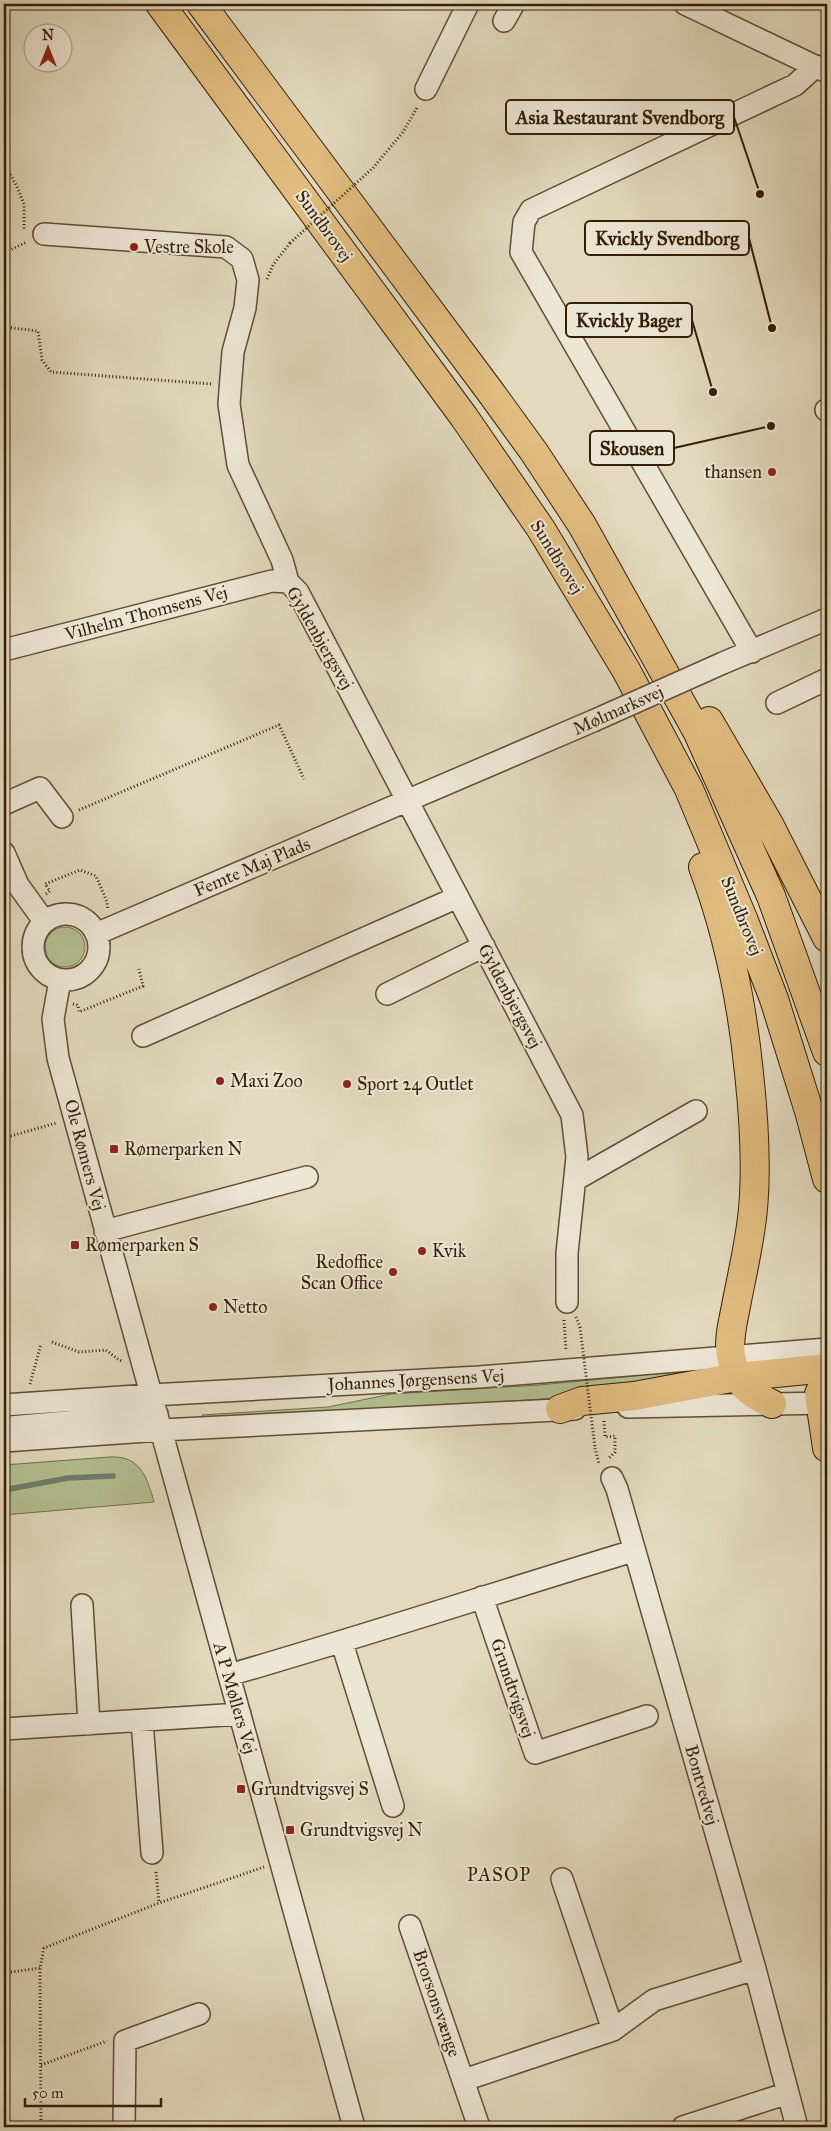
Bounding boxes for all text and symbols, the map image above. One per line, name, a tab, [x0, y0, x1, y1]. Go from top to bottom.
north arrow	[22, 22, 72, 72]
text: N	[42, 27, 54, 44]
callout: Asia Restaurant Svendborg	[506, 100, 734, 134]
text: Asia Restaurant Svendborg	[514, 106, 725, 130]
street label: Sundbrovej	[291, 186, 357, 266]
callout: Kvickly Svendborg	[585, 221, 749, 255]
text: Kvickly Svendborg	[595, 227, 740, 251]
place label: Vestre Skole	[143, 236, 234, 258]
marker: Vestre Skole	[128, 241, 140, 253]
callout: Kvickly Bager	[566, 303, 692, 337]
text: Kvickly Bager	[576, 309, 683, 333]
callout: Skousen	[590, 431, 674, 465]
text: Skousen	[600, 437, 665, 460]
place label: thansen	[704, 461, 762, 483]
marker: thansen	[766, 466, 778, 478]
street label: Sundbrovej	[526, 516, 588, 598]
street label: Vilhelm Thomsens Vej	[61, 581, 230, 646]
street label: Gyldenbjergsvej	[281, 583, 358, 694]
street label: Mølmarksvej	[569, 680, 667, 740]
street label: Femte Maj Plads	[190, 833, 314, 901]
street label: Sundbrovej	[716, 873, 768, 959]
street label: Gyldenbjergsvej	[472, 940, 547, 1052]
place label: Maxi Zoo	[230, 1070, 303, 1092]
place label: Sport 24 Outlet	[357, 1073, 474, 1095]
marker: Maxi Zoo	[214, 1075, 226, 1087]
marker: Sport 24 Outlet	[341, 1078, 353, 1090]
street label: Ole Rømers Vej	[60, 1097, 110, 1213]
place label: Rømerparken N	[124, 1138, 243, 1160]
marker: Rømerparken N	[108, 1143, 120, 1155]
place label: Rømerparken S	[85, 1234, 199, 1256]
marker: Rømerparken S	[69, 1239, 81, 1251]
place label: Kvik	[432, 1240, 467, 1262]
marker: Kvik	[416, 1245, 428, 1257]
place label: Redoffice Scan Office	[301, 1251, 383, 1294]
marker: Redoffice Scan Office	[387, 1266, 399, 1278]
place label: Netto	[223, 1296, 267, 1318]
marker: Netto	[207, 1301, 219, 1313]
street label: Johannes Jørgensens Vej	[325, 1364, 505, 1397]
street label: Grundtvigsvej	[485, 1635, 540, 1741]
street label: A P Møllers Vej	[208, 1639, 261, 1756]
street label: Bontvedvej	[680, 1742, 724, 1828]
place label: Grundtvigsvej S	[251, 1778, 369, 1801]
marker: Grundtvigsvej S	[235, 1783, 247, 1795]
place label: Grundtvigsvej N	[300, 1819, 423, 1842]
marker: Grundtvigsvej N	[284, 1824, 296, 1836]
district label: PASOP	[467, 1863, 531, 1886]
street label: Brorsonsvænge	[407, 1946, 466, 2060]
scale bar	[25, 2076, 161, 2108]
text: 50 m	[32, 2084, 64, 2102]

